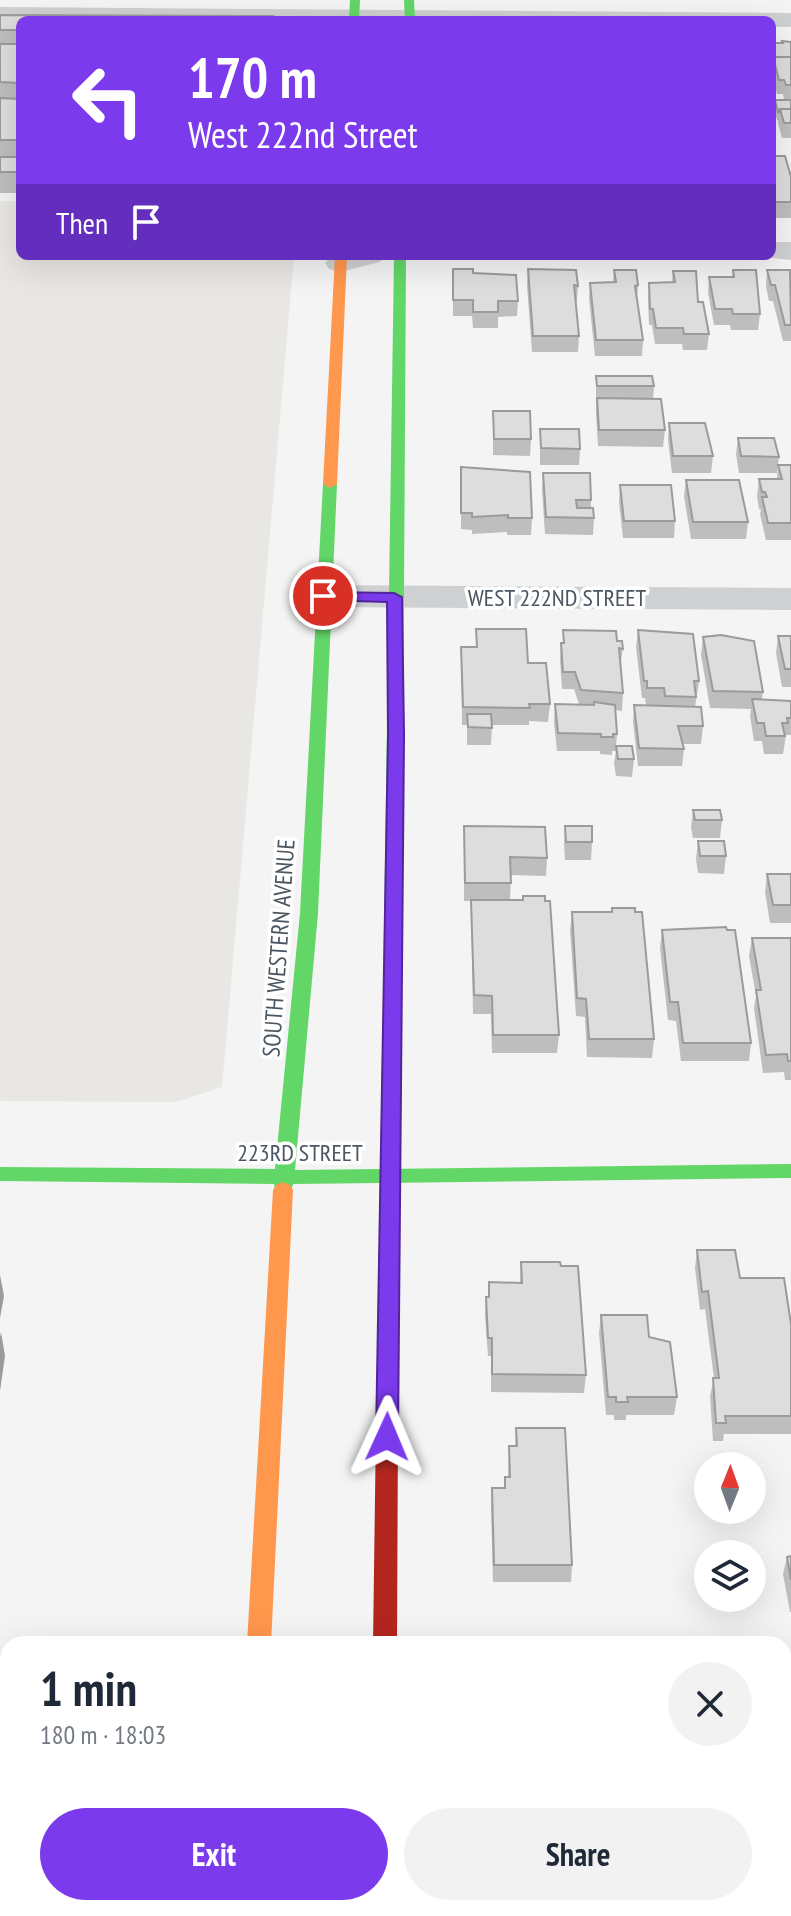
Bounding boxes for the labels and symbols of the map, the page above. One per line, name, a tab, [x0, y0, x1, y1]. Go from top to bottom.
pin	[289, 562, 357, 630]
street label: WEST 222ND STREET	[468, 582, 647, 613]
street label: SOUTH WESTERN AVENUE	[255, 838, 302, 1058]
street label: 223RD STREET	[237, 1137, 363, 1168]
position arrow	[345, 1395, 429, 1479]
north arrow	[694, 1452, 766, 1524]

